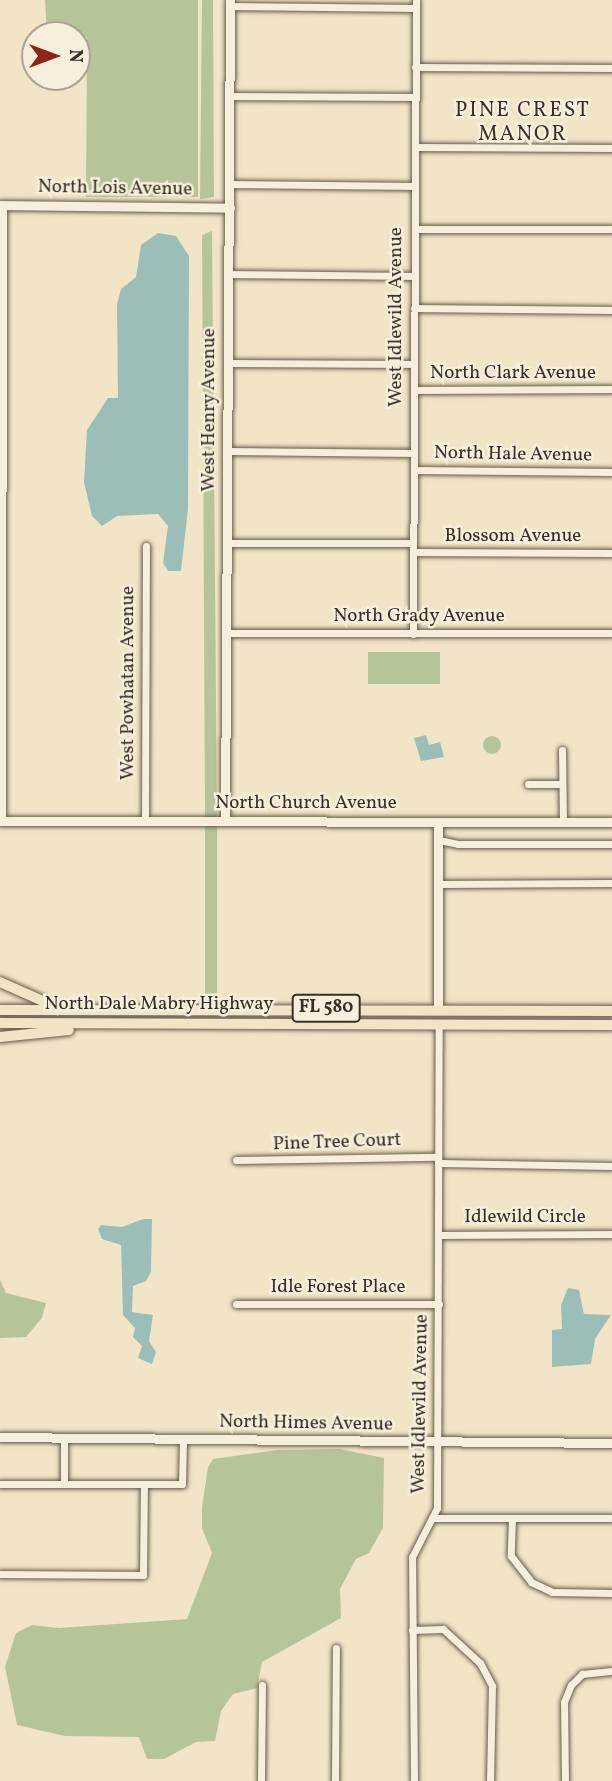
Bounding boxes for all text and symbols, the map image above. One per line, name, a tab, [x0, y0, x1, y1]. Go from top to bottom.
north arrow	[21, 21, 91, 91]
text: N	[62, 49, 88, 63]
district label: PINE CREST MANOR	[456, 98, 590, 148]
street label: North Lois Avenue	[38, 176, 192, 202]
street label: West Idlewild Avenue	[386, 227, 408, 407]
street label: West Henry Avenue	[199, 328, 221, 492]
street label: North Clark Avenue	[430, 363, 596, 385]
street label: North Hale Avenue	[434, 442, 592, 468]
street label: Blossom Avenue	[445, 526, 581, 548]
street label: West Powhatan Avenue	[118, 586, 140, 780]
street label: North Grady Avenue	[333, 606, 505, 628]
street label: North Church Avenue	[215, 793, 397, 815]
road number: FL 580	[291, 993, 361, 1023]
street label: North Dale Mabry Highway	[44, 994, 274, 1016]
street label: Pine Tree Court	[272, 1129, 402, 1157]
street label: Idlewild Circle	[464, 1207, 586, 1229]
street label: Idle Forest Place	[271, 1277, 405, 1299]
street label: West Idlewild Avenue	[408, 1314, 434, 1494]
street label: North Himes Avenue	[219, 1411, 393, 1437]

